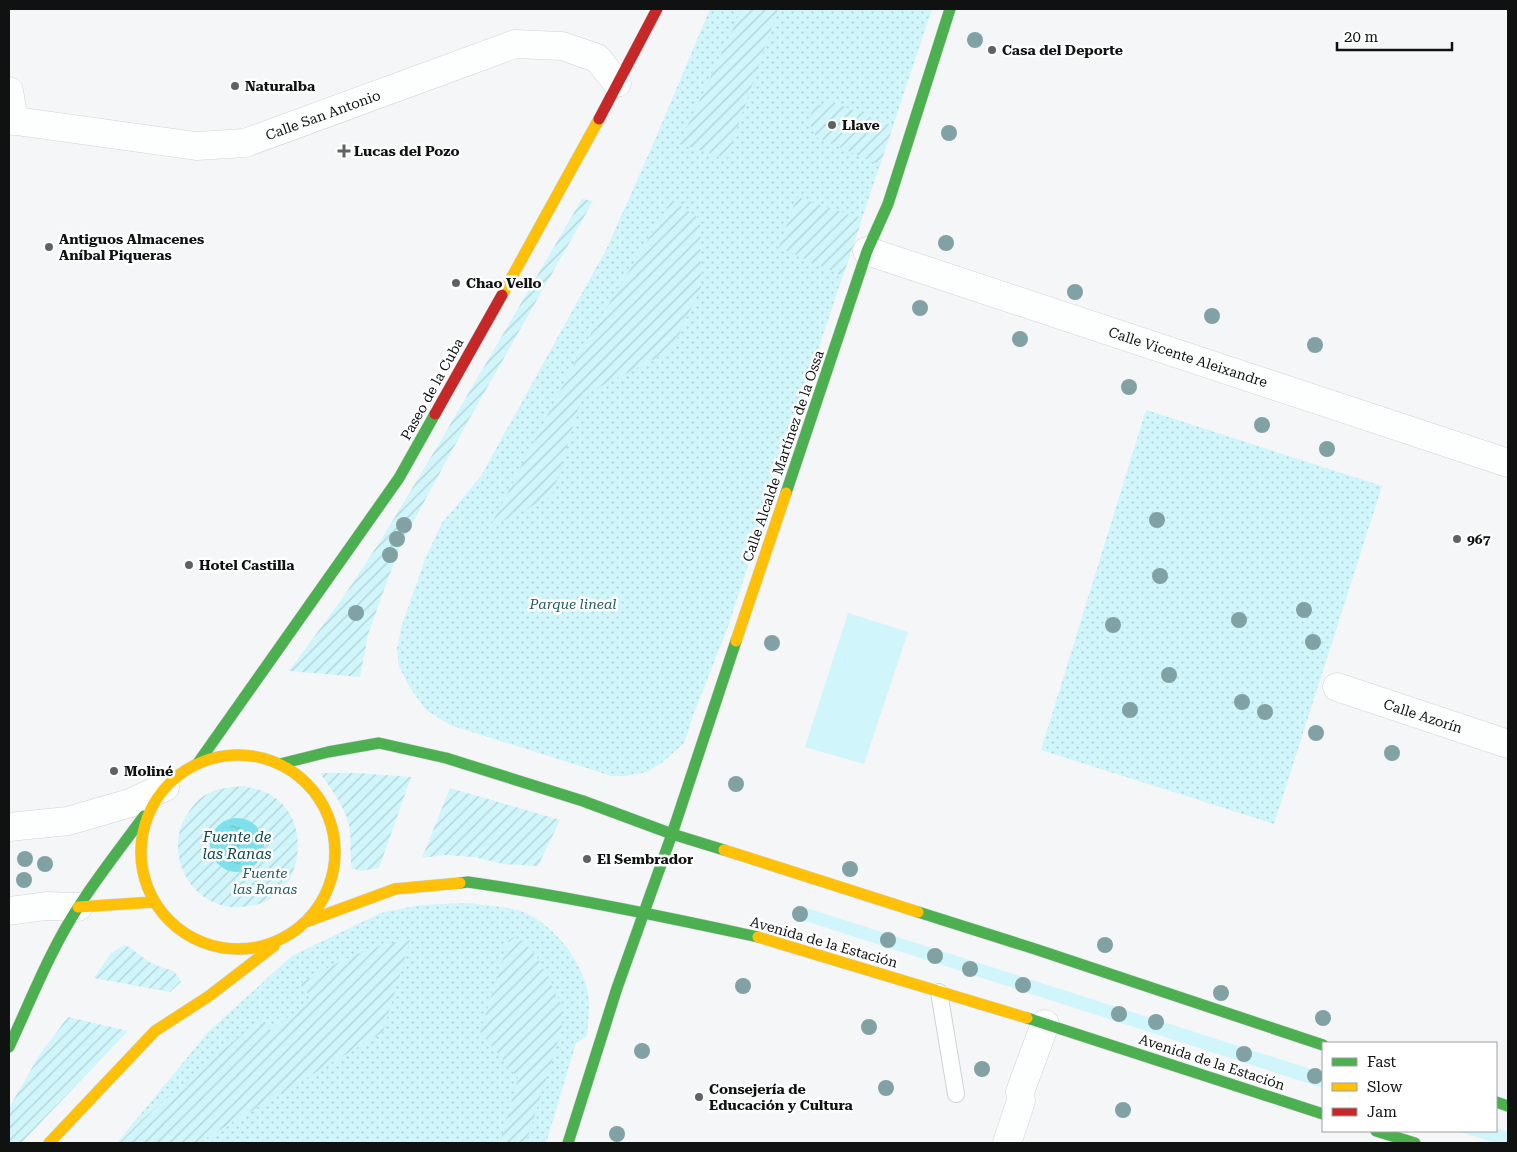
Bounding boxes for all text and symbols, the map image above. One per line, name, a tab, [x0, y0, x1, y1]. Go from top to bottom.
scale bar	[1337, 20, 1452, 52]
text: 20 m	[1344, 28, 1379, 46]
place label: Casa del Deporte	[1002, 42, 1123, 58]
marker: Casa del Deporte	[986, 44, 998, 56]
place label: Naturalba	[245, 78, 316, 94]
marker: Naturalba	[229, 80, 241, 92]
street label: Calle San Antonio	[263, 87, 383, 143]
place label: Llave	[842, 117, 880, 133]
marker: Llave	[826, 119, 838, 131]
place label: Lucas del Pozo	[354, 143, 460, 159]
marker: Lucas del Pozo	[338, 145, 350, 157]
place label: Antiguos Almacenes Aníbal Piqueras	[59, 231, 204, 263]
marker: Antiguos Almacenes Aníbal Piqueras	[43, 241, 55, 253]
place label: Chao Vello	[466, 275, 542, 291]
marker: Chao Vello	[450, 277, 462, 289]
street label: Calle Vicente Aleixandre	[1107, 324, 1270, 390]
street label: Paseo de la Cuba	[397, 335, 467, 443]
street label: Calle Alcalde Martínez de la Ossa	[739, 348, 827, 564]
place label: 967	[1467, 531, 1491, 547]
marker: 967	[1451, 533, 1463, 545]
place label: Hotel Castilla	[199, 557, 295, 573]
marker: Hotel Castilla	[183, 559, 195, 571]
park label: Parque lineal	[529, 596, 616, 612]
street label: Calle Azorín	[1382, 696, 1464, 736]
place label: Moliné	[124, 763, 173, 779]
marker: Moliné	[108, 765, 120, 777]
water label: Fuente de las Ranas	[202, 828, 272, 863]
place label: El Sembrador	[597, 851, 694, 867]
marker: El Sembrador	[581, 853, 593, 865]
park label: Fuente las Ranas	[233, 865, 298, 897]
street label: Avenida de la Estación	[749, 913, 899, 971]
street label: Avenida de la Estación	[1137, 1031, 1287, 1093]
legend	[1322, 1042, 1497, 1132]
text: Fast	[1367, 1053, 1397, 1071]
text: Slow	[1367, 1078, 1403, 1096]
place label: Consejería de Educación y Cultura	[709, 1081, 854, 1113]
marker: Consejería de Educación y Cultura	[693, 1091, 705, 1103]
text: Jam	[1367, 1103, 1397, 1121]

